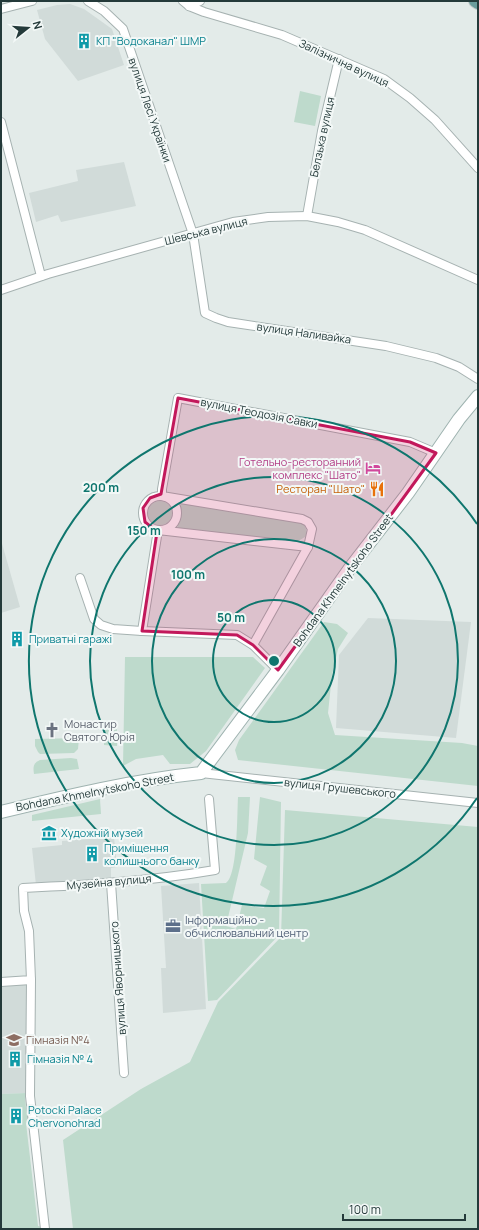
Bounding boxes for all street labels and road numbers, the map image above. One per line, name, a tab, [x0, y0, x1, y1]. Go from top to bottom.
street label: Залізнична вулиця	[297, 35, 392, 90]
street label: вулиця Лесі Українки	[126, 56, 175, 164]
street label: Белзька вулиця	[306, 95, 337, 178]
street label: Шевська вулиця	[163, 213, 249, 248]
street label: вулиця Наливайка	[256, 318, 352, 347]
street label: вулиця Теодозія Савки	[199, 394, 319, 431]
street label: Bohdana Khmelnytskoho Street	[289, 510, 396, 649]
street label: Bohdana Khmelnytskoho Street	[15, 769, 175, 814]
street label: вулиця Грушевського	[283, 774, 397, 801]
street label: Музейна вулиця	[66, 870, 152, 893]
street label: вулиця Яворницького	[106, 920, 129, 1035]

